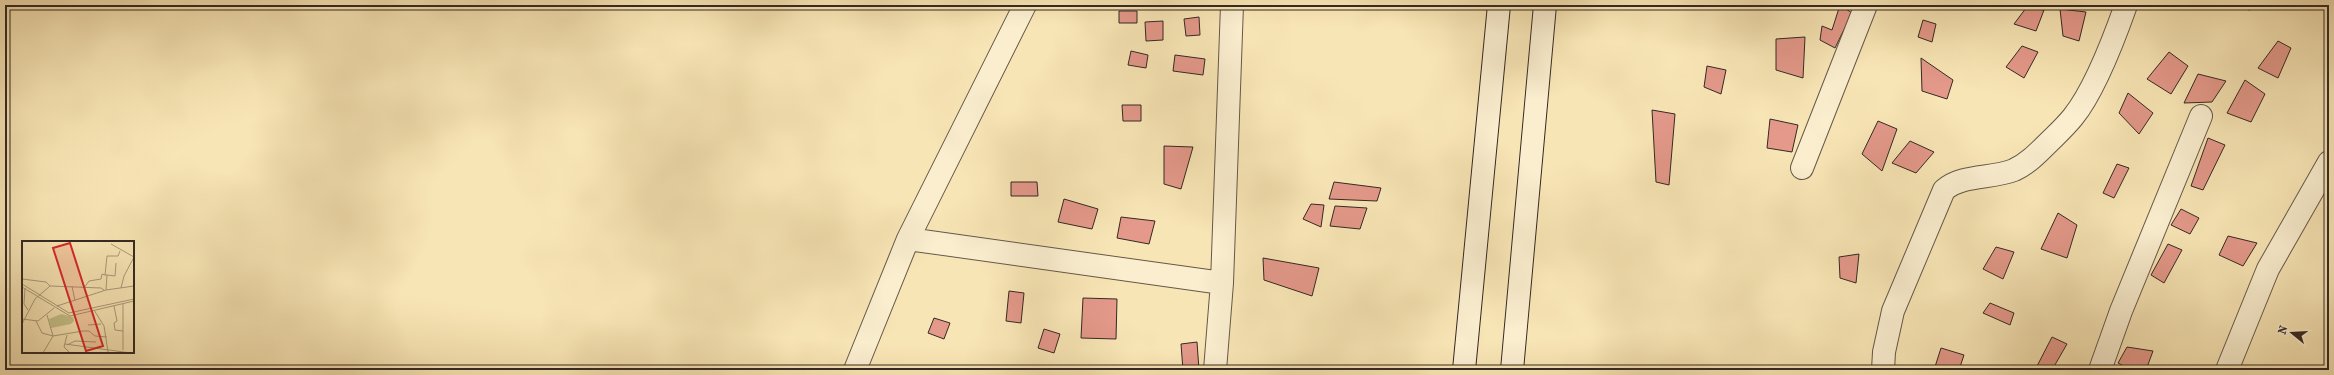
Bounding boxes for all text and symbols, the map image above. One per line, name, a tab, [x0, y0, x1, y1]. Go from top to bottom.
inset map	[22, 241, 134, 353]
north arrow	[2272, 313, 2312, 353]
text: N	[2275, 323, 2291, 336]

